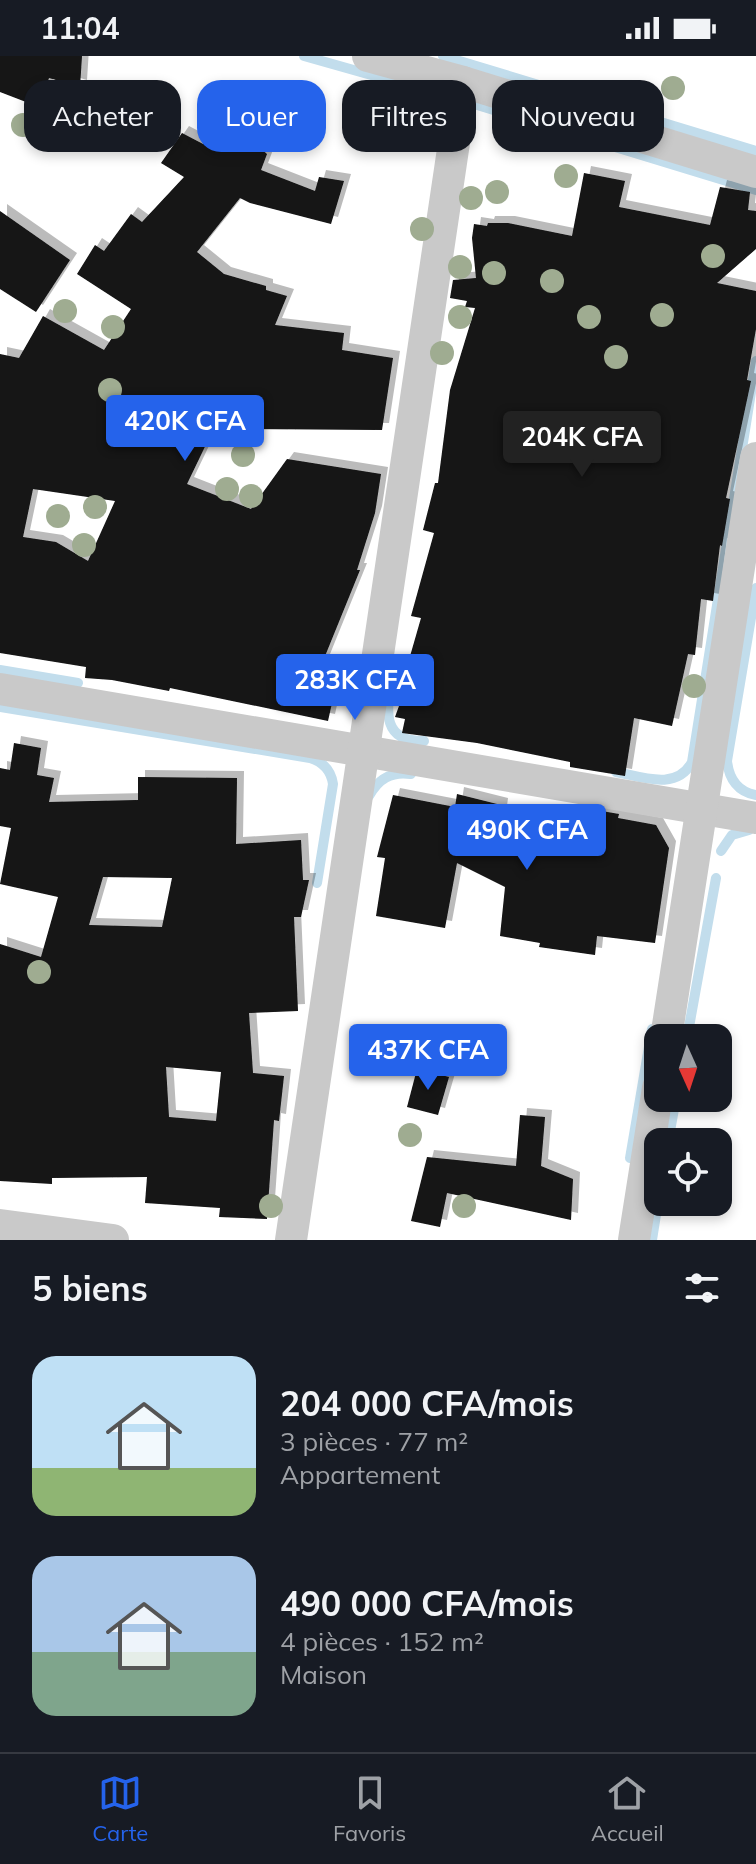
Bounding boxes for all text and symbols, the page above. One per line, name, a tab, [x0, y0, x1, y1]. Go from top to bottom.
text: 11:04	[40, 9, 119, 47]
chip: Acheter	[24, 80, 181, 152]
chip: Louer	[197, 80, 326, 152]
chip: Filtres	[342, 80, 476, 152]
chip: Nouveau	[492, 80, 664, 152]
pin: 420K CFA	[102, 395, 268, 463]
text: 420K CFA	[124, 404, 246, 437]
pin: 204K CFA	[499, 411, 665, 479]
text: 204K CFA	[521, 420, 643, 453]
pin: 283K CFA	[272, 654, 438, 722]
text: 283K CFA	[294, 663, 416, 696]
pin: 490K CFA	[444, 804, 610, 872]
text: 490K CFA	[466, 813, 588, 846]
pin: 437K CFA	[345, 1024, 511, 1092]
north arrow	[644, 1024, 732, 1112]
map controls	[644, 1024, 732, 1216]
text: 437K CFA	[367, 1033, 489, 1066]
button: locate	[644, 1128, 732, 1216]
icon: filters	[680, 1266, 724, 1310]
text: 5 biens	[32, 1267, 148, 1310]
text: 204 000 CFA/mois	[280, 1382, 574, 1425]
icon: home	[96, 1388, 192, 1484]
text: 3 pièces · 77 m²	[280, 1425, 468, 1458]
text: Appartement	[280, 1458, 440, 1491]
text: 490 000 CFA/mois	[280, 1582, 574, 1625]
icon: home	[96, 1588, 192, 1684]
text: 4 pièces · 152 m²	[280, 1625, 484, 1658]
text: Maison	[280, 1658, 367, 1691]
tab: Carte	[92, 1771, 148, 1847]
tab: Favoris	[333, 1771, 406, 1847]
tab: Accueil	[591, 1771, 664, 1847]

